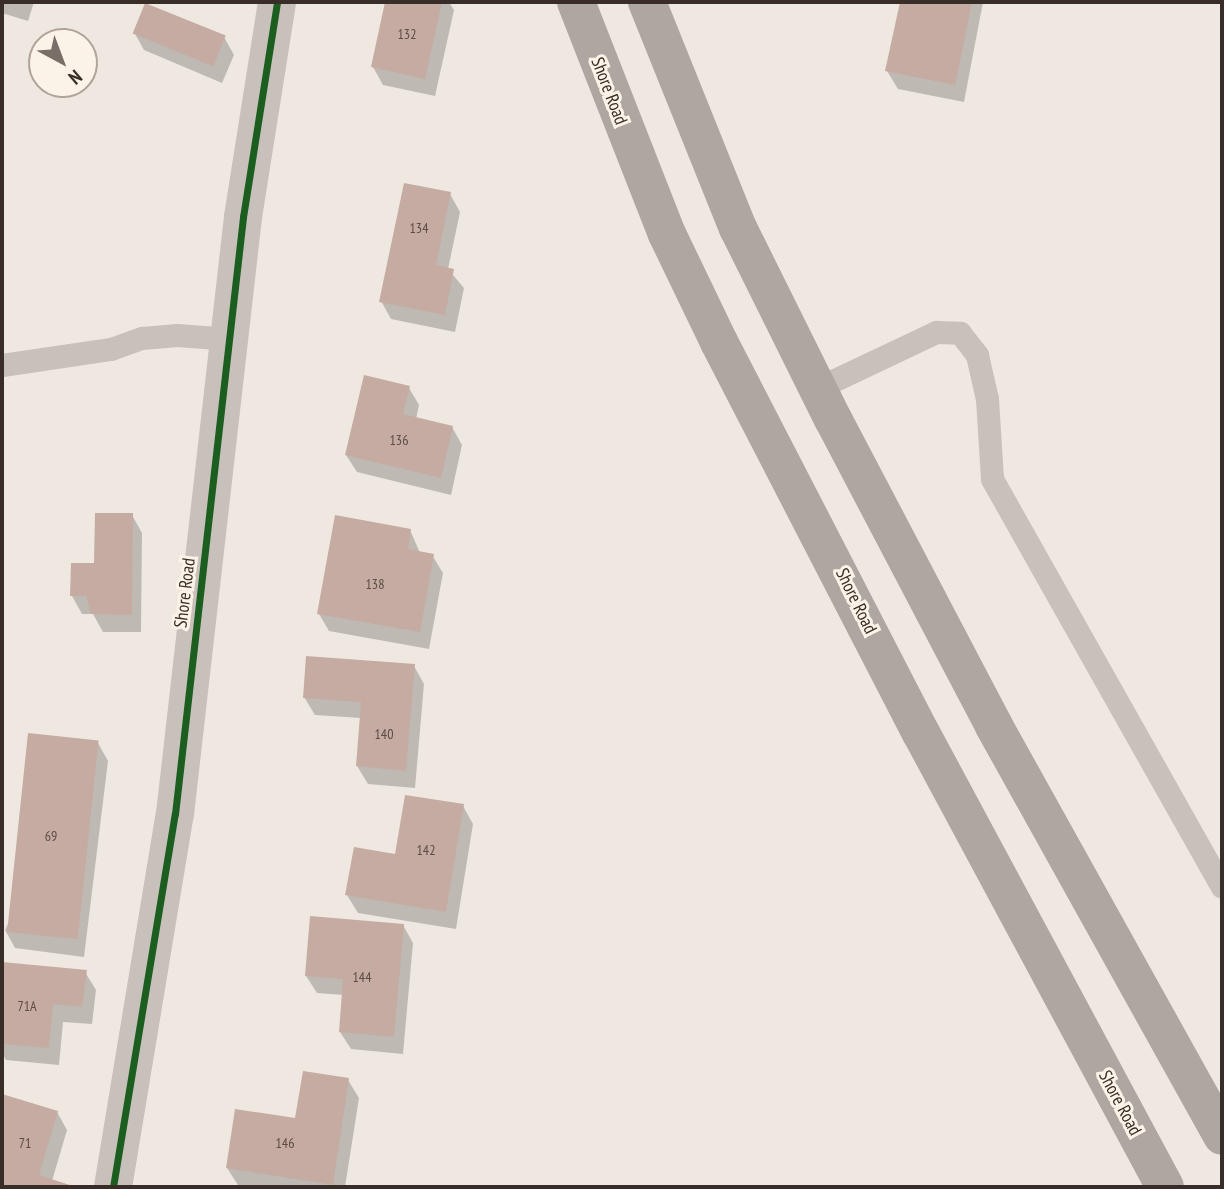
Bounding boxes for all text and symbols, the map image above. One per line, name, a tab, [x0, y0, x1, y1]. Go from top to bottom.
house number: 132	[398, 26, 416, 42]
north arrow	[28, 28, 98, 98]
street label: Shore Road	[586, 54, 632, 128]
text: N	[64, 65, 87, 90]
house number: 134	[410, 220, 428, 236]
house number: 136	[390, 432, 408, 448]
street label: Shore Road	[170, 557, 200, 629]
street label: Shore Road	[831, 565, 881, 637]
house number: 138	[366, 576, 384, 592]
house number: 140	[375, 726, 393, 742]
house number: 69	[45, 828, 57, 844]
house number: 142	[417, 842, 435, 858]
house number: 144	[353, 969, 371, 985]
house number: 71A	[17, 998, 37, 1014]
street label: Shore Road	[1094, 1067, 1146, 1139]
house number: 71	[19, 1135, 31, 1151]
house number: 146	[276, 1135, 294, 1151]

